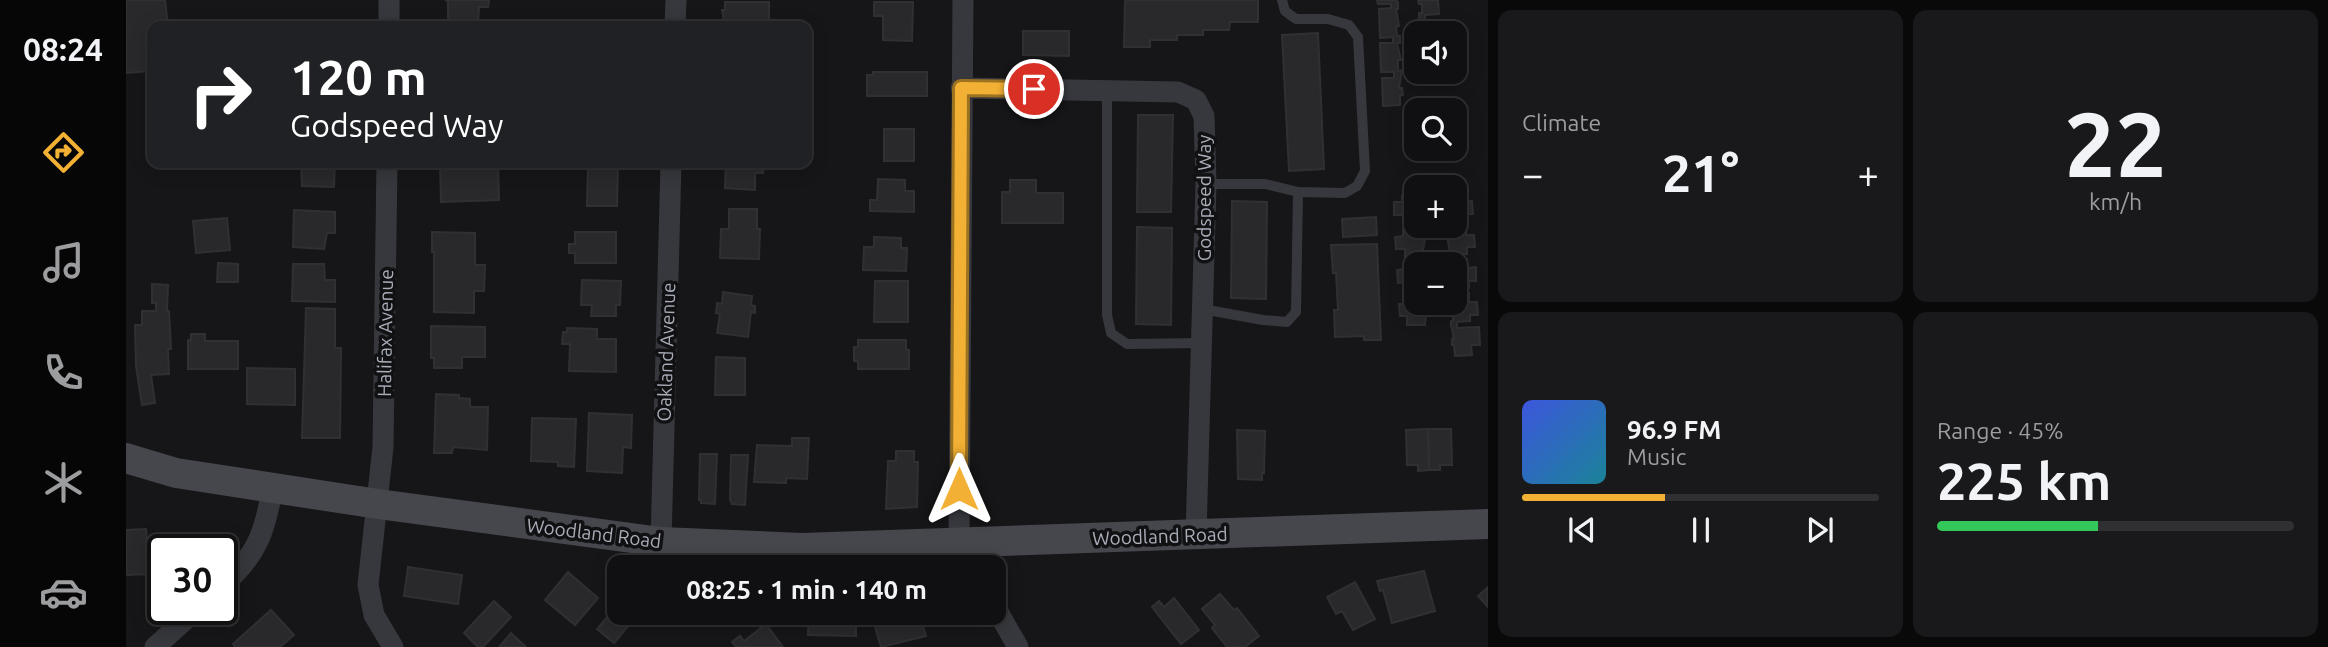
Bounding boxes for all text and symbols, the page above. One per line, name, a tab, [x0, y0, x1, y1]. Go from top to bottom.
map controls	[1404, 21, 1467, 315]
button: sound	[1404, 21, 1467, 84]
text: 08:24	[23, 31, 103, 67]
icon: right	[175, 49, 266, 140]
text: 120 m	[290, 49, 427, 104]
pin	[1004, 59, 1064, 119]
icon: arrive	[1015, 70, 1053, 108]
text: 22	[2064, 92, 2167, 194]
button: search	[1404, 98, 1467, 161]
text: Godspeed Way	[290, 107, 503, 143]
text: Climate	[1522, 110, 1601, 135]
icon: directions	[39, 128, 88, 177]
street label: Godspeed Way	[1193, 135, 1215, 261]
text: 21°	[1662, 144, 1739, 202]
text: −	[1522, 153, 1543, 195]
text: +	[1858, 153, 1879, 195]
button: +	[1404, 175, 1467, 238]
text: km/h	[2089, 189, 2142, 214]
icon: music	[39, 238, 88, 287]
button: −	[1404, 252, 1467, 315]
street label: Halifax Avenue	[373, 269, 397, 397]
street label: Oakland Avenue	[653, 282, 679, 422]
icon: phone	[39, 348, 88, 397]
text: 96.9 FM	[1627, 415, 1721, 444]
text: Range · 45%	[1937, 418, 2064, 443]
text: Music	[1627, 444, 1686, 469]
position arrow	[922, 452, 996, 526]
text: 225 km	[1937, 452, 2111, 510]
icon: climate	[39, 458, 88, 507]
icon: previous	[1563, 511, 1601, 549]
icon: pause	[1682, 511, 1720, 549]
icon: next	[1801, 511, 1839, 549]
street label: Woodland Road	[525, 514, 663, 552]
street label: Woodland Road	[1092, 523, 1228, 549]
speed limit sign: 30	[147, 534, 238, 625]
icon: car	[39, 568, 88, 617]
text: 08:25 · 1 min · 140 m	[686, 575, 927, 604]

